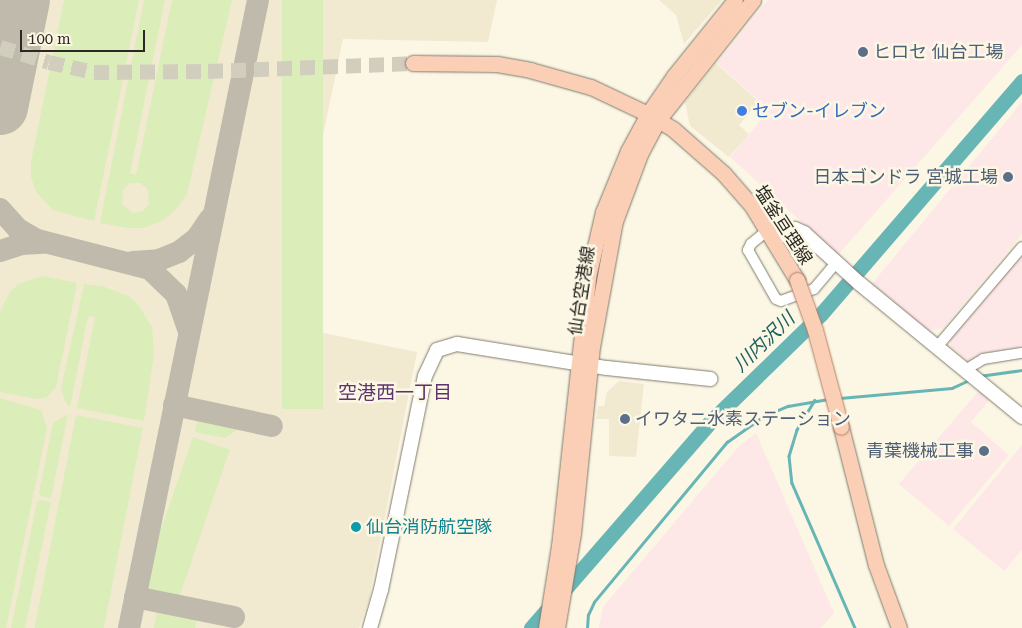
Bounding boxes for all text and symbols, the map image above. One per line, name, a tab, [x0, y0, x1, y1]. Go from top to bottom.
scale bar	[22, 20, 148, 52]
text: 100 m	[28, 30, 71, 48]
place label: ヒロセ 仙台工場	[873, 41, 1004, 63]
marker: ヒロセ 仙台工場	[857, 46, 869, 58]
place label: セブン-イレブン	[752, 100, 886, 122]
marker: セブン-イレブン	[736, 105, 748, 117]
place label: 日本ゴンドラ 宮城工場	[813, 166, 998, 188]
marker: 日本ゴンドラ 宮城工場	[1002, 171, 1014, 183]
street label: 塩釜亘理線	[749, 181, 817, 269]
street label: 仙台空港線	[564, 245, 600, 337]
water label: 川内沢川	[729, 307, 799, 377]
district label: 空港西一丁目	[338, 382, 452, 404]
place label: イワタニ水素ステーション	[635, 408, 851, 430]
marker: イワタニ水素ステーション	[619, 413, 631, 425]
place label: 青葉機械工事	[866, 440, 974, 462]
marker: 青葉機械工事	[978, 445, 990, 457]
place label: 仙台消防航空隊	[366, 516, 492, 538]
marker: 仙台消防航空隊	[350, 521, 362, 533]

